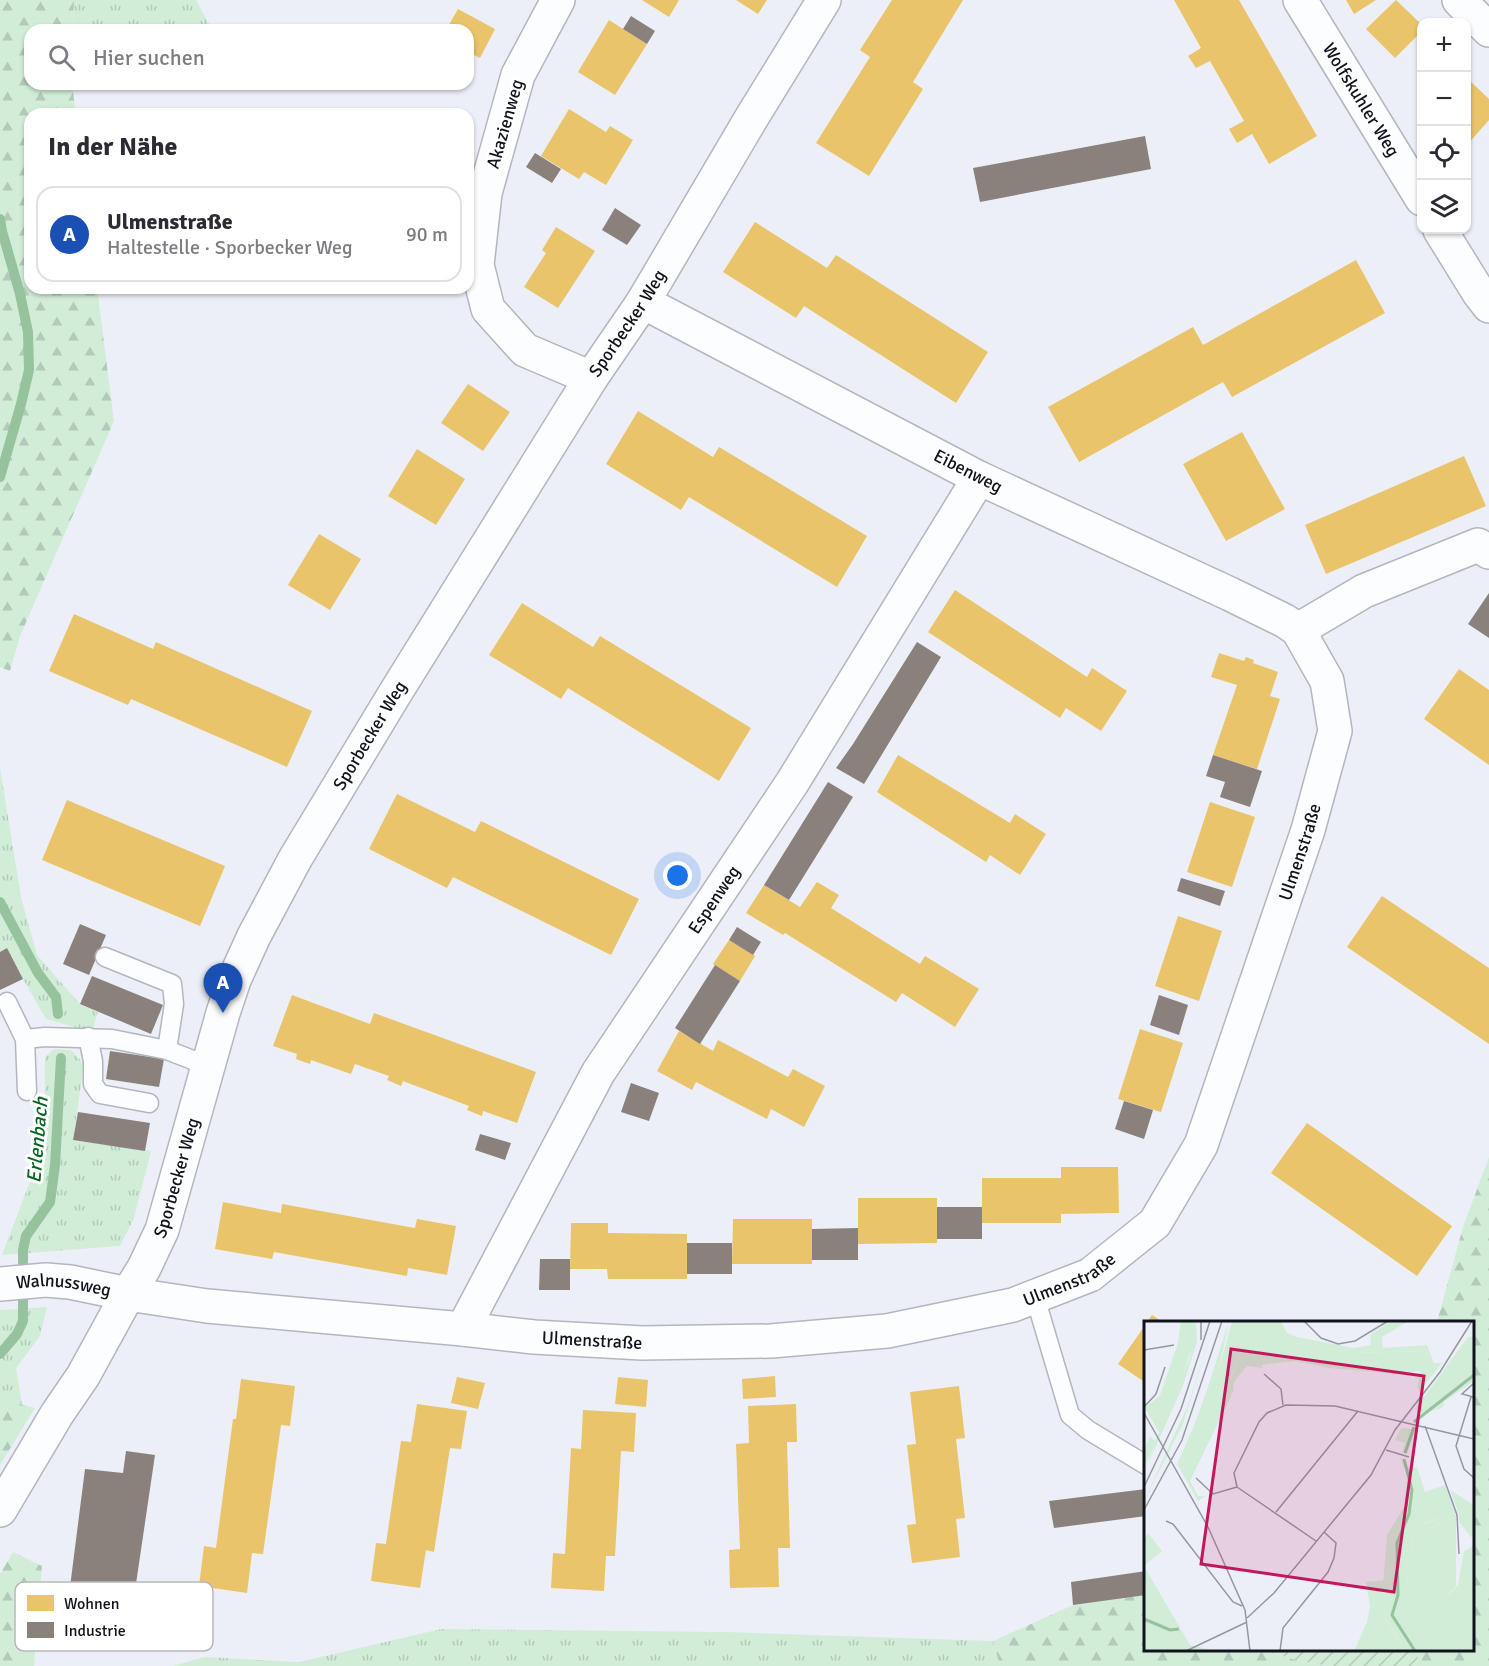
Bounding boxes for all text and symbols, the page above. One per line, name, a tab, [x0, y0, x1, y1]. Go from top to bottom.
map controls	[1417, 18, 1471, 234]
button: +	[1417, 18, 1471, 72]
search box	[24, 24, 474, 90]
street label: Wolfskuhler Weg	[1318, 39, 1404, 161]
icon: search	[45, 41, 78, 74]
text: Hier suchen	[93, 44, 205, 71]
button: −	[1417, 72, 1471, 126]
street label: Akazienweg	[482, 77, 528, 171]
button: locate	[1417, 126, 1471, 180]
text: In der Nähe	[48, 131, 178, 163]
button: layers	[1417, 180, 1471, 234]
text: Ulmenstraße	[107, 208, 233, 235]
text: A	[63, 222, 76, 247]
text: 90 m	[406, 222, 448, 247]
text: Haltestelle · Sporbecker Weg	[107, 235, 352, 260]
street label: Sporbecker Weg	[584, 266, 671, 381]
street label: Eibenweg	[930, 444, 1006, 498]
street label: Sporbecker Weg	[328, 677, 411, 794]
street label: Ulmenstraße	[1274, 801, 1326, 903]
your location	[663, 861, 692, 890]
street label: Espenweg	[683, 861, 745, 938]
pin: A	[204, 964, 242, 1013]
water label: Erlenbach	[21, 1095, 54, 1184]
street label: Sporbecker Weg	[149, 1115, 204, 1242]
street label: Ulmenstraße	[1020, 1248, 1120, 1311]
street label: Walnussweg	[15, 1269, 113, 1301]
inset map	[1144, 1321, 1474, 1651]
street label: Ulmenstraße	[541, 1326, 643, 1354]
legend	[15, 1582, 213, 1651]
text: Wohnen	[64, 1594, 119, 1614]
text: Industrie	[64, 1621, 126, 1641]

